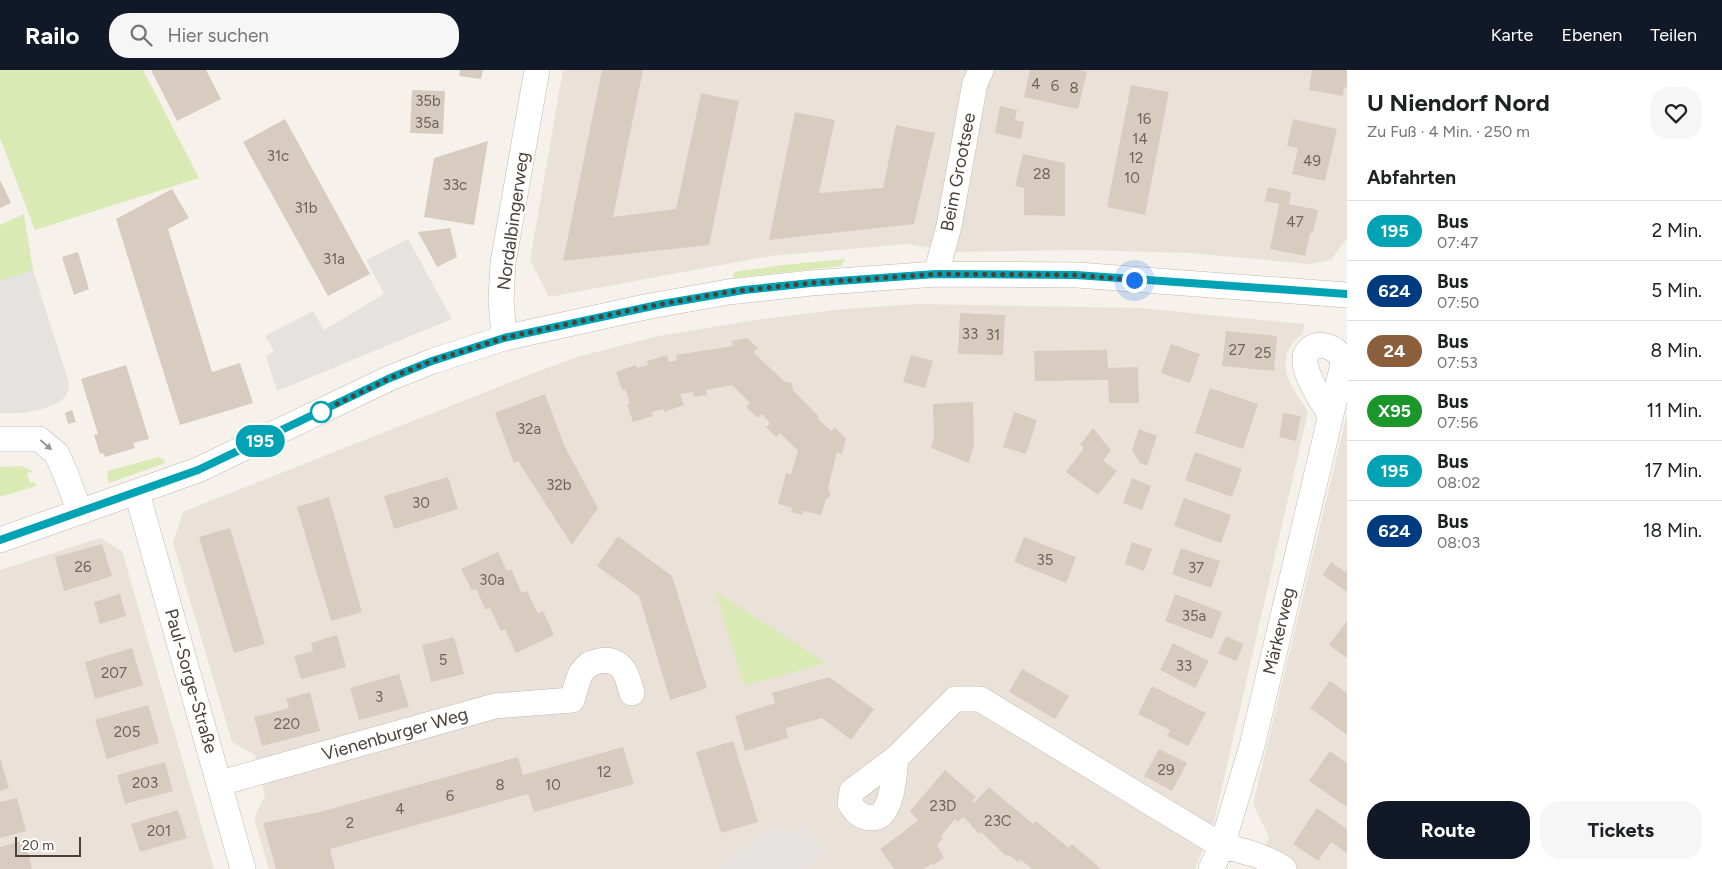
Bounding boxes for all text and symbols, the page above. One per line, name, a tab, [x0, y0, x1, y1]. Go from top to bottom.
search box	[109, 13, 459, 58]
text: Railo	[25, 21, 79, 50]
icon: search	[127, 21, 155, 49]
text: Hier suchen	[167, 24, 269, 47]
text: Karte	[1491, 24, 1533, 46]
text: Ebenen	[1561, 24, 1622, 46]
text: Teilen	[1650, 24, 1697, 46]
house number: 4	[1031, 75, 1041, 93]
house number: 6	[1051, 77, 1060, 95]
house number: 8	[1069, 79, 1079, 97]
button: heart	[1650, 87, 1702, 139]
text: U Niendorf Nord	[1367, 88, 1550, 117]
house number: 35b	[415, 92, 441, 110]
house number: 16	[1137, 110, 1152, 128]
street label: Beim Grootsee	[936, 111, 980, 233]
house number: 35a	[415, 114, 439, 132]
text: Zu Fuß · 4 Min. · 250 m	[1367, 122, 1530, 141]
house number: 14	[1132, 130, 1148, 148]
house number: 31c	[267, 147, 289, 165]
house number: 12	[1129, 149, 1143, 167]
street label: Nordalbingerweg	[492, 150, 534, 292]
house number: 49	[1303, 152, 1321, 170]
house number: 28	[1033, 165, 1051, 183]
text: Abfahrten	[1367, 166, 1456, 189]
house number: 10	[1124, 169, 1140, 187]
house number: 33c	[443, 176, 467, 194]
house number: 31b	[294, 199, 318, 217]
text: Bus	[1437, 210, 1468, 233]
house number: 47	[1286, 213, 1304, 231]
text: 2 Min.	[1652, 219, 1702, 242]
text: 195	[1380, 220, 1409, 242]
text: 07:47	[1437, 233, 1478, 252]
house number: 31a	[323, 250, 345, 268]
your location	[1122, 268, 1147, 293]
text: Bus	[1437, 270, 1468, 293]
text: 5 Min.	[1651, 279, 1702, 302]
text: 624	[1378, 280, 1411, 302]
text: 07:50	[1437, 293, 1479, 312]
house number: 33	[962, 325, 978, 343]
house number: 31	[986, 326, 1000, 344]
text: Bus	[1437, 330, 1468, 353]
text: 8 Min.	[1651, 339, 1702, 362]
text: 24	[1384, 340, 1405, 362]
house number: 27	[1229, 341, 1245, 359]
house number: 25	[1254, 344, 1272, 362]
text: 07:53	[1437, 353, 1478, 372]
text: Bus	[1437, 390, 1468, 413]
text: 11 Min.	[1647, 399, 1702, 422]
text: X95	[1378, 400, 1411, 422]
unlabelled marker	[310, 401, 332, 423]
text: 07:56	[1437, 413, 1478, 432]
house number: 32a	[517, 420, 541, 438]
line badge: 195	[231, 425, 289, 457]
text: 195	[246, 430, 274, 452]
one-way arrow	[40, 440, 53, 451]
text: Bus	[1437, 450, 1468, 473]
text: 17 Min.	[1644, 459, 1702, 482]
text: 195	[1380, 460, 1409, 482]
text: 08:02	[1437, 473, 1480, 492]
house number: 32b	[546, 476, 572, 494]
house number: 30	[412, 494, 430, 512]
text: Bus	[1437, 510, 1468, 533]
text: 18 Min.	[1643, 519, 1702, 542]
text: 624	[1378, 520, 1411, 542]
text: 08:03	[1437, 533, 1480, 552]
house number: 35	[1037, 551, 1053, 569]
house number: 26	[75, 558, 92, 576]
house number: 37	[1188, 559, 1204, 577]
house number: 30a	[479, 571, 505, 589]
street label: Märkerweg	[1258, 585, 1300, 677]
street label: Paul-Sorge-Straße	[160, 606, 222, 756]
house number: 35a	[1182, 607, 1206, 625]
house number: 5	[439, 651, 447, 669]
house number: 33	[1176, 657, 1192, 675]
house number: 207	[101, 664, 127, 682]
house number: 3	[375, 688, 383, 706]
street label: Vienenburger Weg	[319, 703, 471, 765]
house number: 220	[274, 715, 300, 733]
house number: 205	[114, 723, 140, 741]
house number: 29	[1158, 761, 1174, 779]
house number: 12	[597, 763, 611, 781]
house number: 203	[132, 774, 158, 792]
house number: 8	[495, 776, 505, 794]
house number: 10	[545, 776, 561, 794]
house number: 6	[446, 787, 455, 805]
house number: 23D	[930, 797, 956, 815]
house number: 4	[395, 800, 405, 818]
button: Route	[1367, 801, 1530, 859]
button: Tickets	[1540, 801, 1702, 859]
house number: 23C	[984, 812, 1012, 830]
house number: 2	[346, 814, 354, 832]
house number: 201	[147, 822, 171, 840]
scale bar	[15, 834, 81, 857]
text: 20 m	[22, 837, 54, 854]

